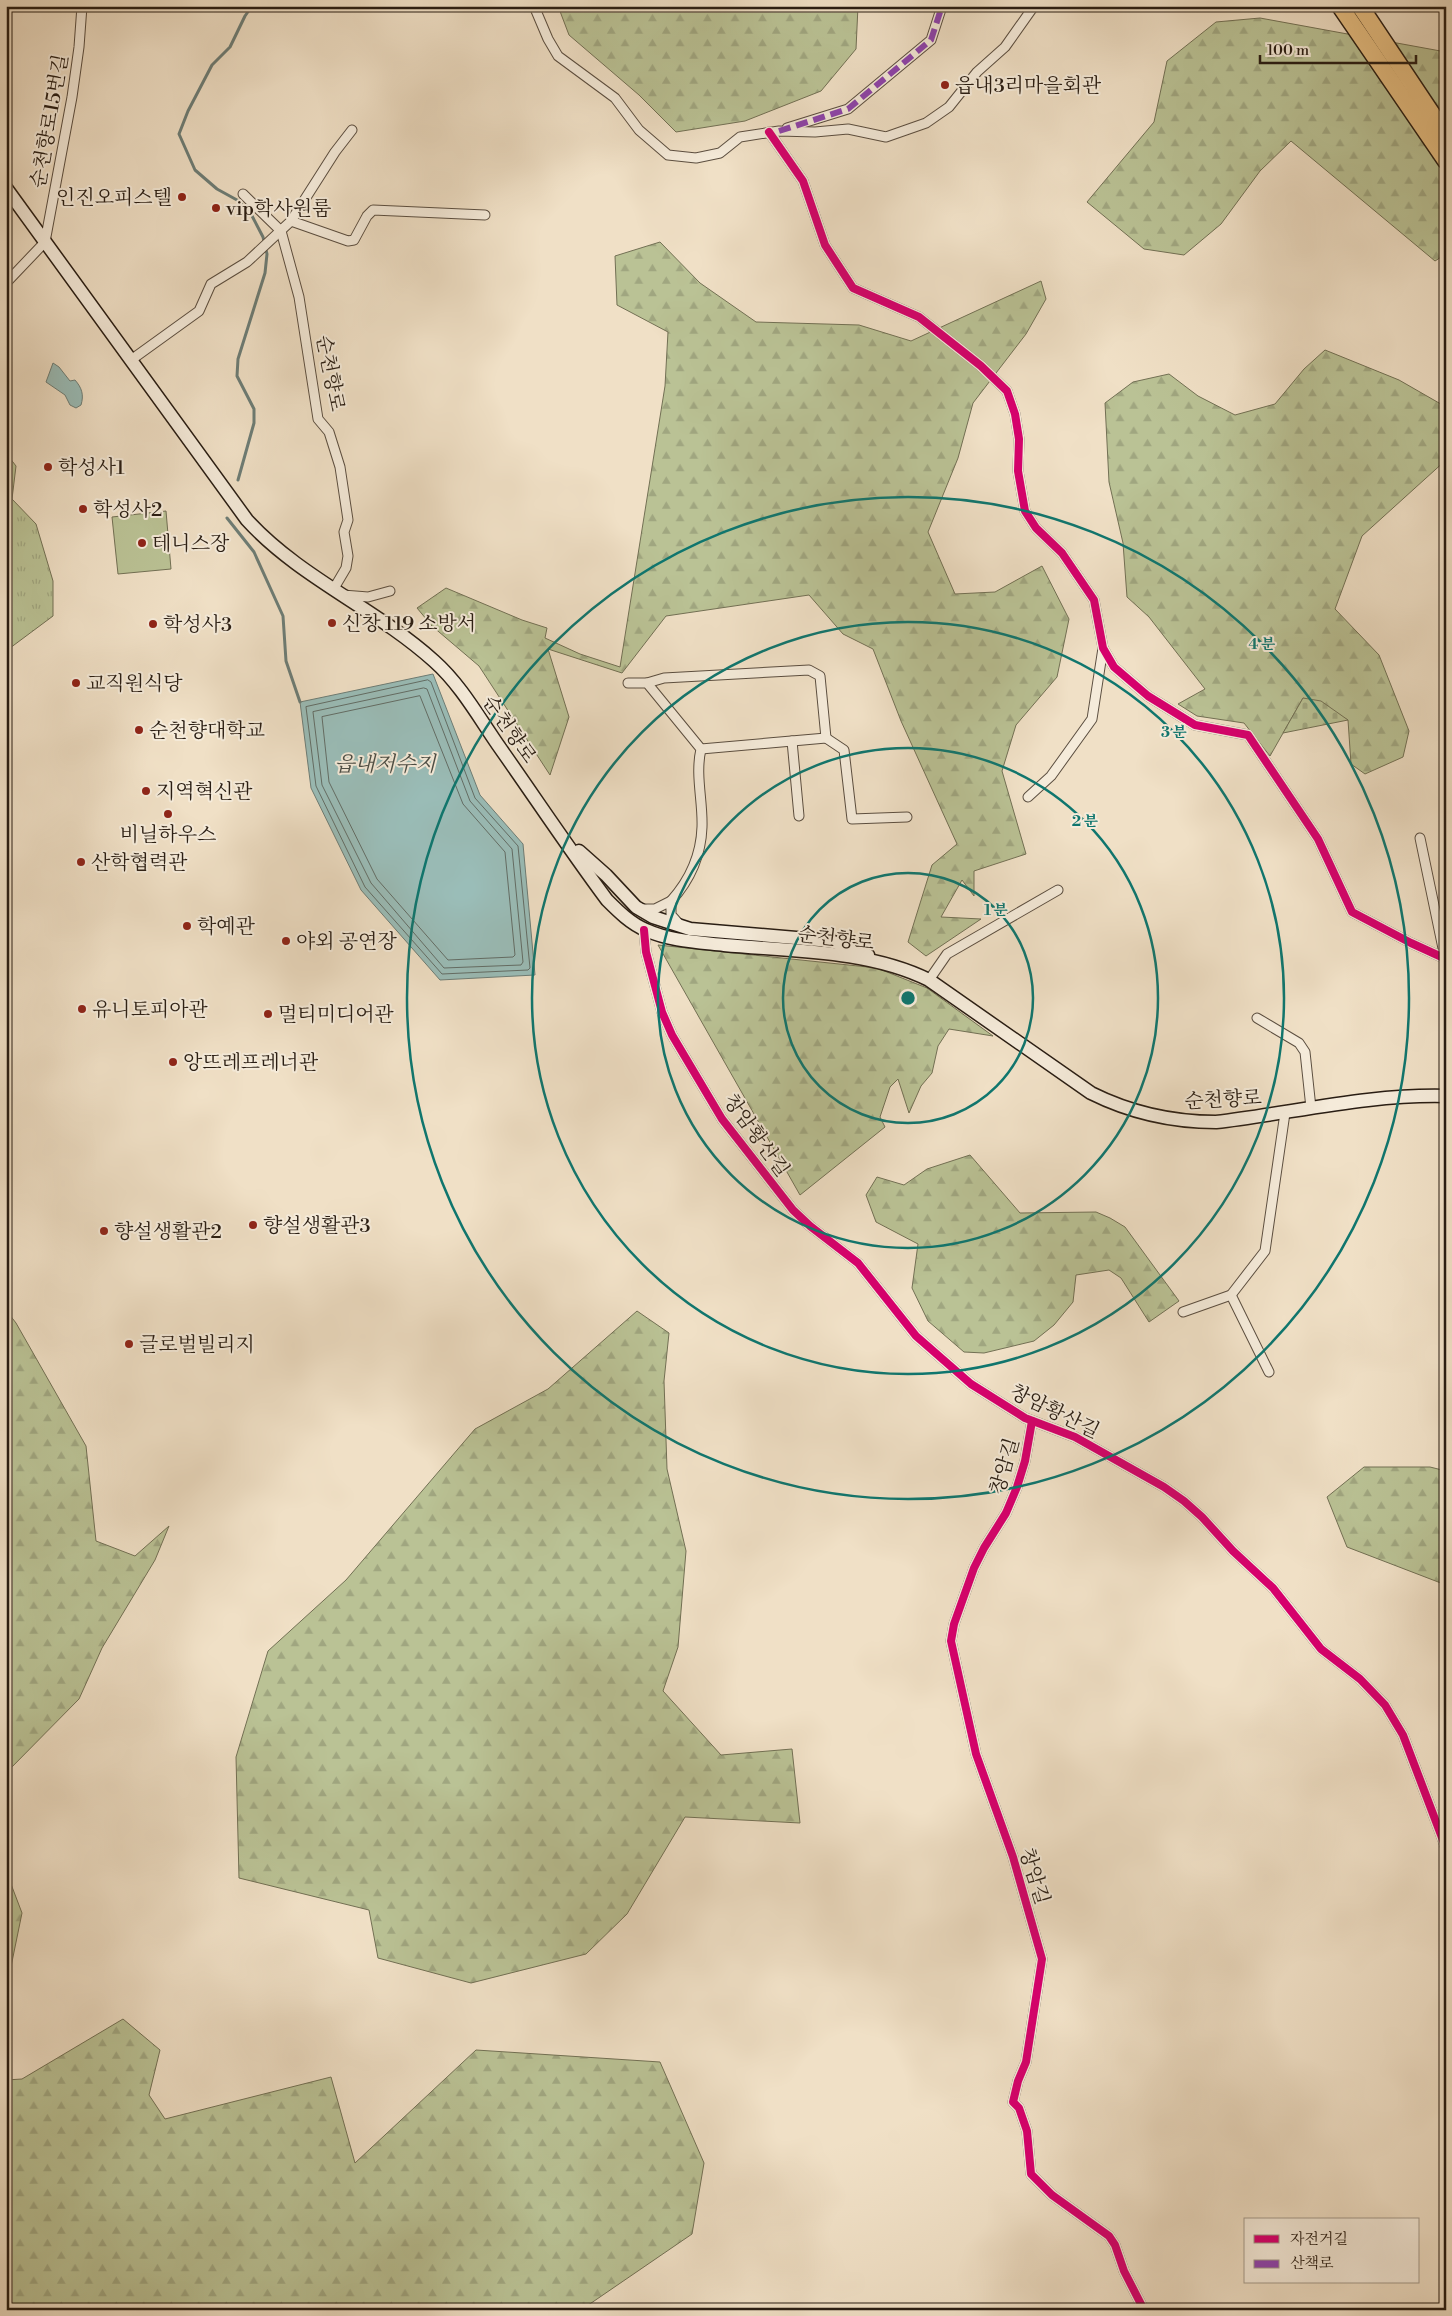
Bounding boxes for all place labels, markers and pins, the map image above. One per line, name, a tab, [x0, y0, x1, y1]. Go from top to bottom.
place label: 읍내3리마을회관	[955, 74, 1102, 99]
marker: 읍내3리마을회관	[939, 79, 951, 91]
place label: 인진오피스텔	[56, 186, 172, 211]
marker: 인진오피스텔	[176, 191, 188, 203]
place label: vip학사원룸	[225, 197, 331, 222]
marker: vip학사원룸	[210, 202, 222, 214]
place label: 학성사1	[58, 456, 125, 481]
marker: 학성사1	[42, 461, 54, 473]
place label: 학성사2	[93, 498, 162, 523]
marker: 학성사2	[77, 503, 89, 515]
place label: 테니스장	[152, 532, 230, 557]
marker: 테니스장	[136, 537, 148, 549]
place label: 신창 119 소방서	[342, 612, 476, 637]
place label: 학성사3	[163, 613, 232, 638]
marker: 신창 119 소방서	[326, 617, 338, 629]
marker: 학성사3	[147, 618, 159, 630]
place label: 교직원식당	[86, 672, 183, 697]
marker: 교직원식당	[70, 677, 82, 689]
place label: 순천향대학교	[149, 719, 266, 744]
marker: 순천향대학교	[133, 724, 145, 736]
place label: 지역혁신관	[156, 780, 253, 805]
marker: 지역혁신관	[140, 785, 152, 797]
marker: 비닐하우스	[162, 808, 174, 820]
place label: 비닐하우스	[120, 823, 216, 848]
place label: 산학협력관	[91, 851, 188, 876]
marker: 산학협력관	[75, 856, 87, 868]
place label: 학예관	[197, 915, 256, 940]
marker: 학예관	[181, 920, 193, 932]
place label: 야외 공연장	[296, 930, 397, 955]
marker: 야외 공연장	[280, 935, 292, 947]
centre of rings	[899, 989, 917, 1007]
place label: 유니토피아관	[92, 998, 209, 1023]
marker: 유니토피아관	[76, 1003, 88, 1015]
place label: 멀티미디어관	[278, 1003, 395, 1028]
marker: 멀티미디어관	[262, 1008, 274, 1020]
place label: 앙뜨레프레너관	[183, 1051, 319, 1076]
marker: 앙뜨레프레너관	[167, 1056, 179, 1068]
place label: 향설생활관3	[263, 1214, 371, 1239]
marker: 향설생활관3	[247, 1219, 259, 1231]
place label: 향설생활관2	[114, 1220, 222, 1245]
marker: 향설생활관2	[98, 1225, 110, 1237]
place label: 글로벌빌리지	[139, 1333, 255, 1358]
marker: 글로벌빌리지	[123, 1338, 135, 1350]

